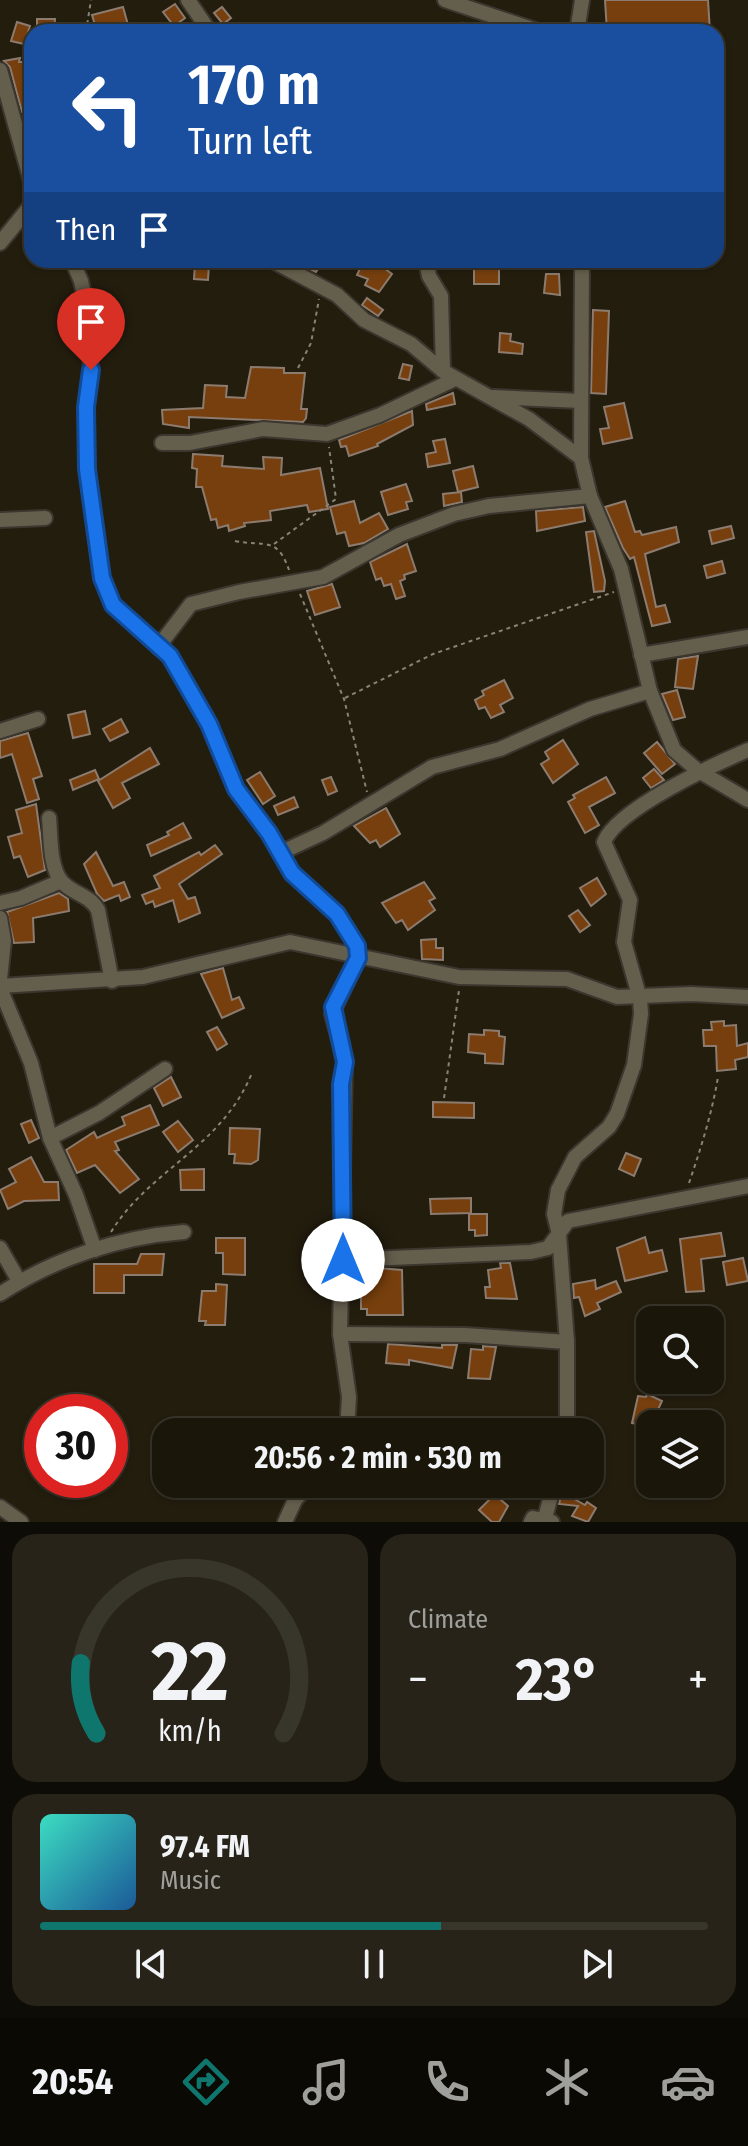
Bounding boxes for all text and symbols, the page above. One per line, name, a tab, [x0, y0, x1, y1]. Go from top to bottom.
text: 170 m	[188, 52, 320, 119]
icon: left	[56, 56, 160, 160]
text: Turn left	[188, 120, 312, 164]
icon: arrive	[132, 208, 176, 252]
text: Then	[56, 212, 116, 248]
pin	[57, 288, 125, 370]
icon: arrive	[69, 300, 113, 344]
position arrow	[301, 1218, 385, 1302]
map controls	[636, 1306, 724, 1498]
button: search	[636, 1306, 724, 1394]
speed limit sign: 30	[24, 1394, 128, 1498]
button: layers	[636, 1410, 724, 1498]
text: 20:56 · 2 min · 530 m	[254, 1440, 502, 1476]
text: Climate	[408, 1604, 488, 1635]
text: 22	[150, 1622, 229, 1722]
text: 23°	[516, 1644, 600, 1716]
text: −	[408, 1653, 428, 1706]
text: +	[688, 1653, 708, 1706]
text: km/h	[158, 1714, 222, 1749]
text: 97.4 FM	[160, 1829, 250, 1865]
text: Music	[160, 1865, 221, 1896]
icon: previous	[129, 1942, 173, 1986]
icon: pause	[352, 1942, 396, 1986]
icon: next	[575, 1942, 619, 1986]
icon: directions	[178, 2054, 234, 2110]
icon: music	[298, 2054, 354, 2110]
icon: phone	[419, 2054, 475, 2110]
icon: climate	[539, 2054, 595, 2110]
icon: car	[660, 2054, 716, 2110]
text: 20:54	[32, 2060, 113, 2104]

